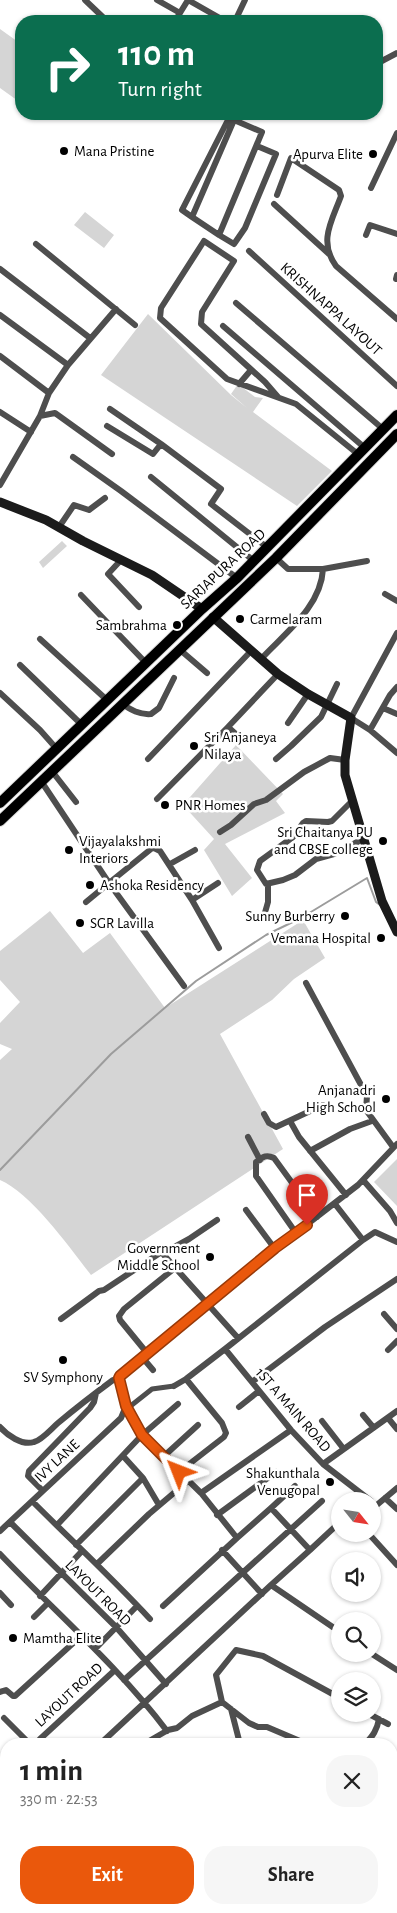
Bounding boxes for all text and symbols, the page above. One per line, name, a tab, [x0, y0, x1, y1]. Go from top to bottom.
icon: right	[35, 35, 100, 100]
text: 110 m	[118, 37, 195, 72]
text: Turn right	[118, 78, 202, 100]
place label: Mana Pristine	[74, 144, 154, 159]
marker: Mana Pristine	[58, 145, 70, 157]
place label: Apurva Elite	[293, 147, 363, 162]
marker: Apurva Elite	[367, 148, 379, 160]
street label: KRISHNAPPA LAYOUT	[277, 260, 385, 359]
street label: SARJAPURA ROAD	[178, 526, 269, 612]
place label: Carmelaram	[250, 612, 322, 627]
marker: Carmelaram	[234, 613, 246, 625]
place label: Sambrahma	[96, 618, 167, 633]
marker: Sambrahma	[171, 619, 183, 631]
place label: Sri Anjaneya Nilaya	[204, 730, 277, 762]
marker: Sri Anjaneya Nilaya	[188, 740, 200, 752]
place label: PNR Homes	[175, 798, 246, 813]
marker: PNR Homes	[159, 799, 171, 811]
place label: Sri Chaitanya PU and CBSE college	[274, 825, 373, 857]
place label: Vijayalakshmi Interiors	[79, 834, 161, 866]
marker: Sri Chaitanya PU and CBSE college	[377, 835, 389, 847]
marker: Vijayalakshmi Interiors	[63, 844, 75, 856]
place label: Ashoka Residency	[100, 878, 204, 893]
marker: Ashoka Residency	[84, 879, 96, 891]
place label: Sunny Burberry	[245, 909, 336, 924]
marker: Sunny Burberry	[339, 910, 351, 922]
place label: SGR Lavilla	[90, 916, 154, 931]
marker: SGR Lavilla	[74, 917, 86, 929]
place label: Vemana Hospital	[271, 931, 371, 946]
marker: Vemana Hospital	[375, 932, 387, 944]
place label: Anjanadri High School	[306, 1083, 376, 1115]
marker: Anjanadri High School	[380, 1093, 392, 1105]
pin	[286, 1174, 328, 1225]
icon: arrive	[293, 1181, 321, 1209]
place label: Government Middle School	[117, 1241, 200, 1273]
marker: Government Middle School	[204, 1251, 216, 1263]
marker: SV Symphony	[57, 1354, 69, 1366]
street label: 1ST A MAIN ROAD	[253, 1365, 334, 1455]
place label: SV Symphony	[23, 1370, 103, 1385]
street label: IVY LANE	[32, 1437, 82, 1485]
position arrow	[152, 1445, 204, 1497]
place label: Shakunthala Venugopal	[246, 1466, 320, 1498]
marker: Shakunthala Venugopal	[324, 1476, 336, 1488]
north arrow	[331, 1492, 381, 1542]
map controls	[331, 1492, 381, 1722]
button: sound	[331, 1552, 381, 1602]
street label: LAYOUT ROAD	[62, 1557, 134, 1629]
button: search	[331, 1612, 381, 1662]
place label: Mamtha Elite	[23, 1631, 102, 1646]
marker: Mamtha Elite	[7, 1632, 19, 1644]
street label: LAYOUT ROAD	[32, 1660, 106, 1730]
button: layers	[331, 1672, 381, 1722]
button: close	[326, 1755, 378, 1807]
text: 1 min	[20, 1756, 83, 1786]
text: 330 m · 22:53	[20, 1791, 98, 1807]
button: Exit	[20, 1846, 194, 1904]
button: Share	[204, 1846, 378, 1904]

